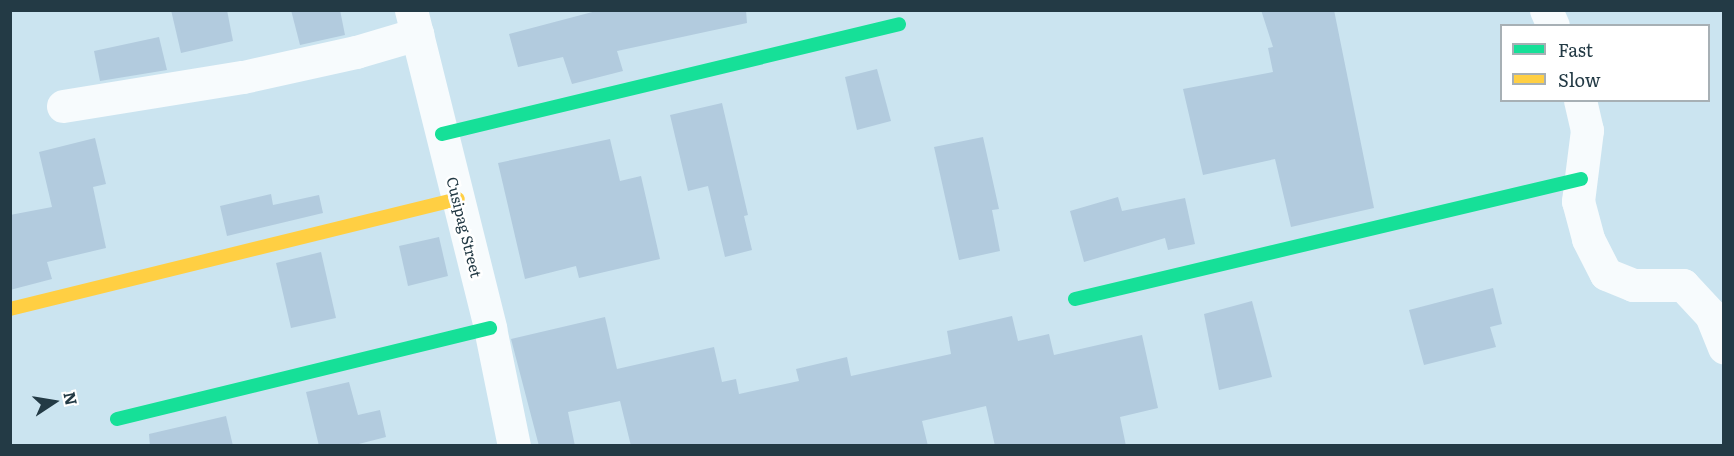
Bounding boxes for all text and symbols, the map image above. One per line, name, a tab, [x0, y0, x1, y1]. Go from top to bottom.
legend	[1500, 24, 1710, 102]
text: Fast	[1558, 36, 1593, 63]
text: Slow	[1558, 66, 1600, 93]
street label: Cusipag Street	[444, 175, 486, 279]
north arrow	[24, 372, 84, 432]
text: N	[58, 389, 85, 407]

